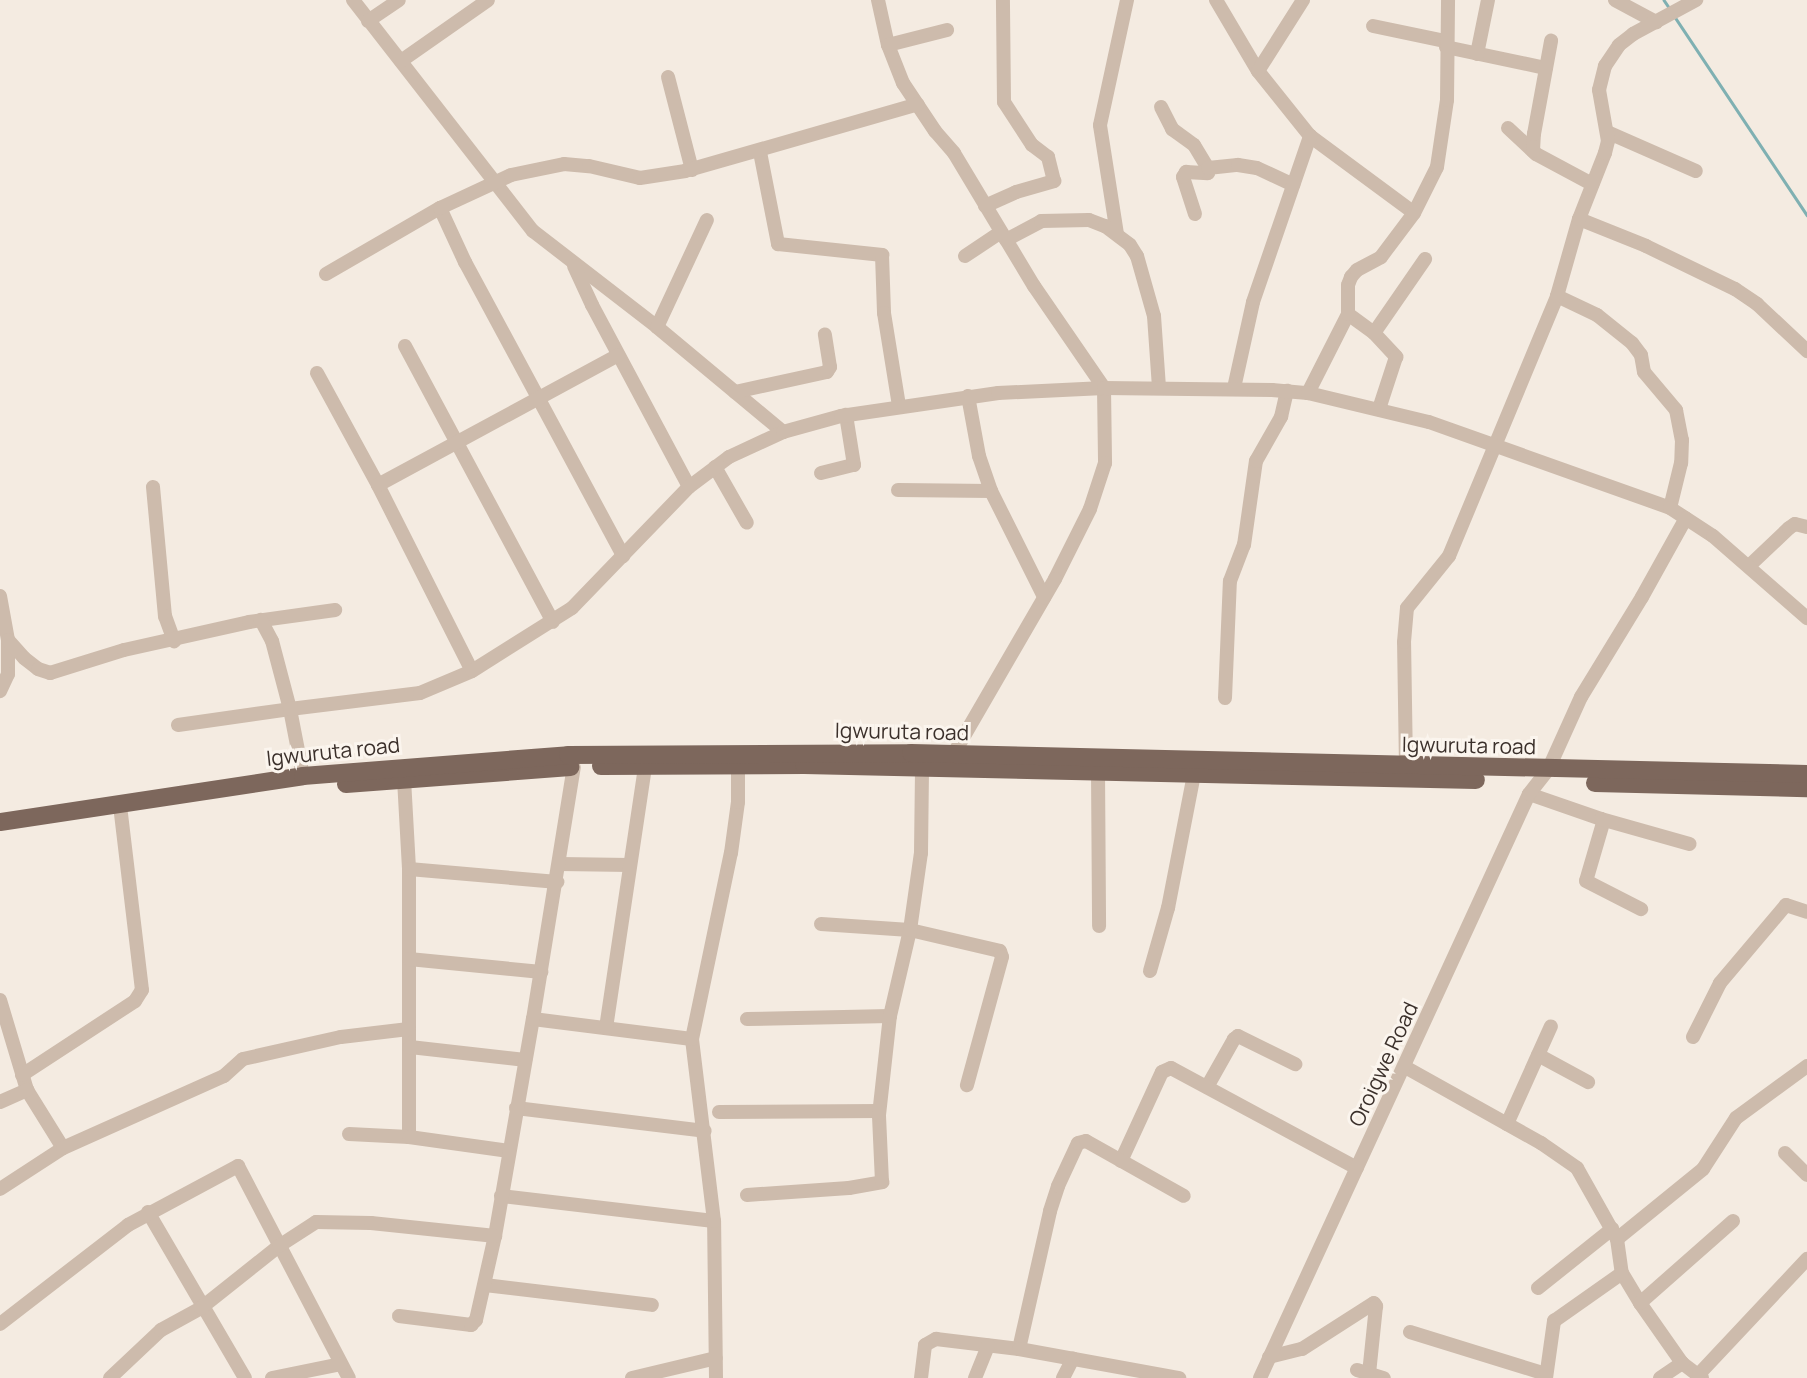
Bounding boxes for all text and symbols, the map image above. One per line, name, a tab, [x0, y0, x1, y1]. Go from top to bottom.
street label: Igwuruta road	[835, 717, 969, 745]
street label: Igwuruta road	[265, 731, 401, 771]
street label: Igwuruta road	[1402, 731, 1536, 759]
street label: Oroigwe Road	[1343, 998, 1423, 1130]

